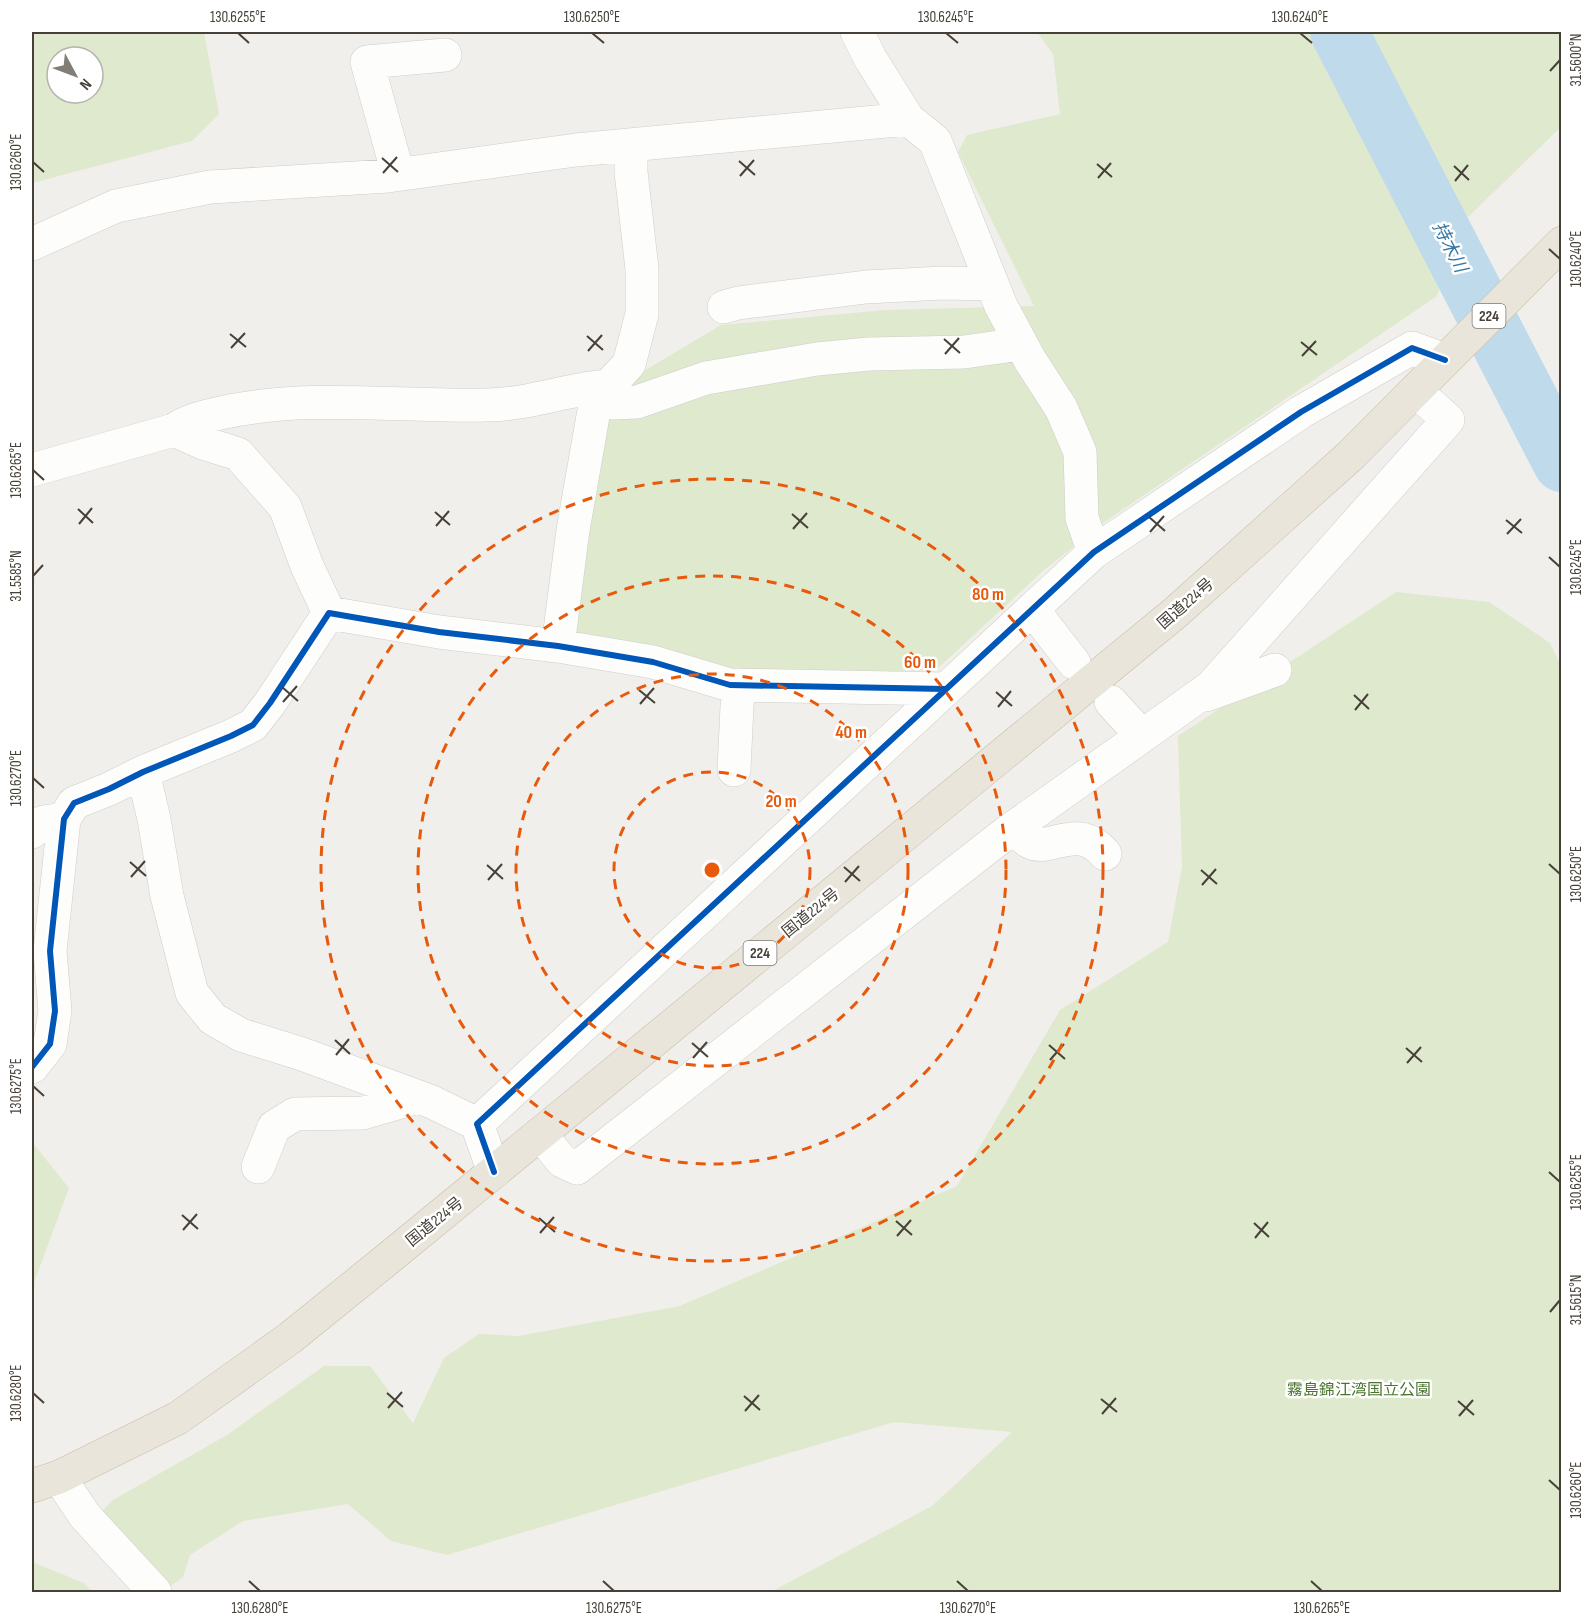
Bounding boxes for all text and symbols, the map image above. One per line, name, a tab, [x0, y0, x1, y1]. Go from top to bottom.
text: 130.6255°E	[210, 8, 266, 27]
text: 130.6250°E	[564, 8, 620, 27]
text: 130.6245°E	[918, 8, 974, 27]
text: 130.6240°E	[1272, 8, 1328, 27]
text: 31.5600°N	[1567, 34, 1586, 86]
north arrow	[45, 45, 105, 105]
text: N	[75, 74, 95, 93]
text: 130.6260°E	[7, 133, 26, 191]
water label: 持木川	[1428, 218, 1472, 278]
text: 130.6240°E	[1567, 231, 1586, 287]
road number: 224	[1472, 304, 1506, 328]
text: 130.6265°E	[7, 442, 26, 498]
text: 130.6245°E	[1567, 539, 1586, 595]
text: 31.5585°N	[7, 550, 26, 602]
street label: 国道224号	[1154, 575, 1218, 634]
text: 80 m	[972, 584, 1004, 605]
text: 60 m	[904, 652, 936, 673]
text: 40 m	[835, 722, 867, 743]
text: 130.6270°E	[7, 750, 26, 806]
text: 20 m	[765, 791, 797, 812]
text: 130.6250°E	[1567, 846, 1586, 902]
centre of rings	[702, 860, 722, 880]
street label: 国道224号	[779, 884, 843, 942]
road number: 224	[744, 941, 777, 965]
text: 130.6275°E	[7, 1058, 26, 1114]
text: 130.6255°E	[1567, 1154, 1586, 1210]
street label: 国道224号	[403, 1193, 467, 1251]
text: 31.5615°N	[1567, 1275, 1586, 1325]
text: 130.6280°E	[7, 1364, 26, 1422]
park label: 霧島錦江湾国立公園	[1287, 1381, 1431, 1400]
text: 130.6260°E	[1567, 1461, 1586, 1519]
text: 130.6280°E	[231, 1599, 289, 1618]
text: 130.6275°E	[586, 1599, 642, 1618]
text: 130.6270°E	[940, 1599, 996, 1618]
text: 130.6265°E	[1294, 1599, 1350, 1618]

